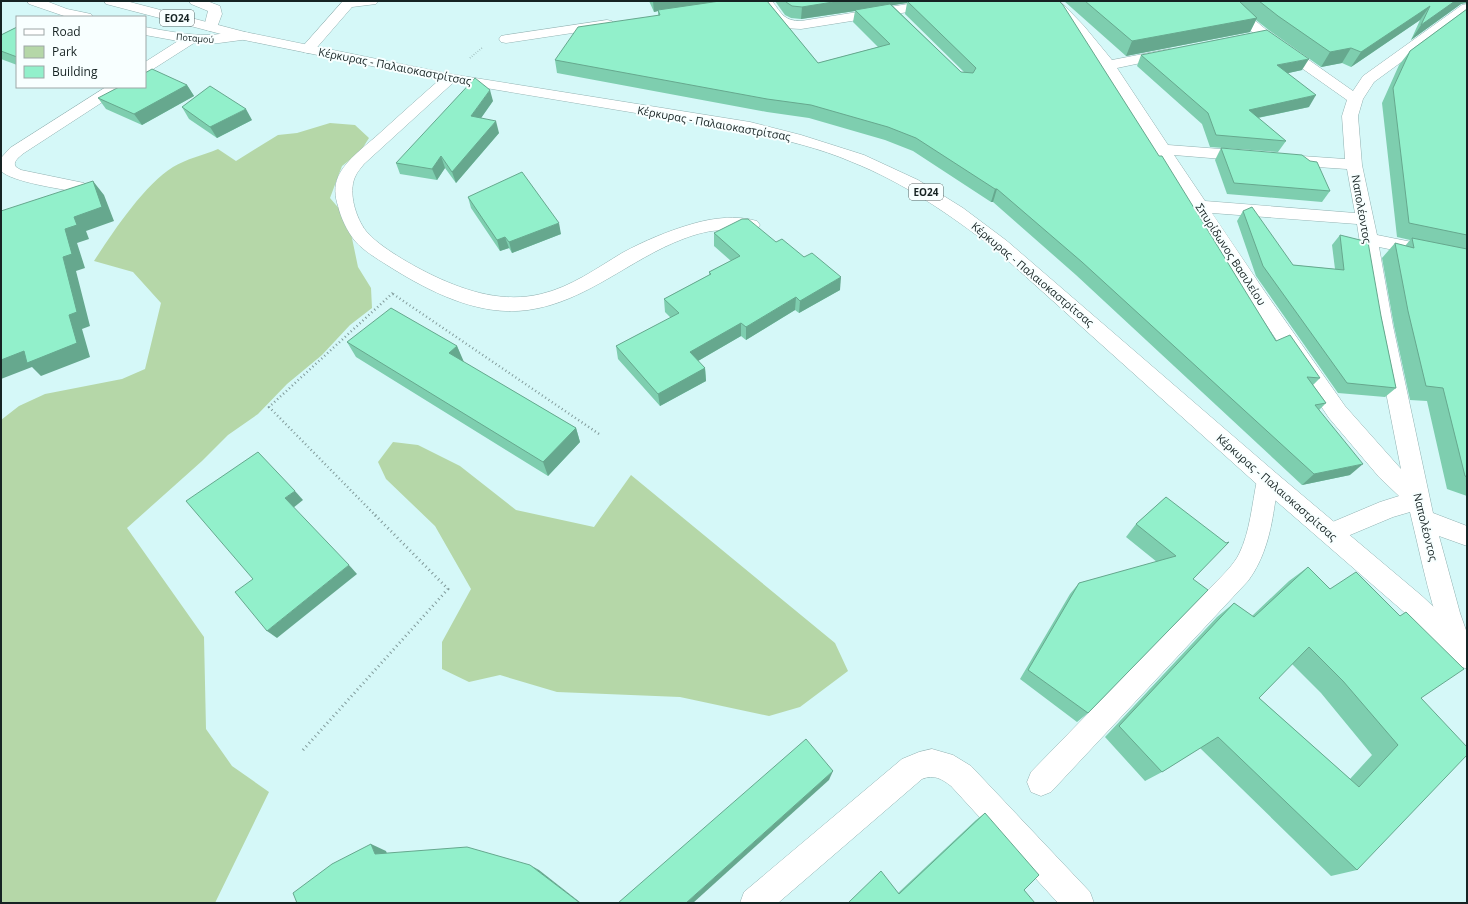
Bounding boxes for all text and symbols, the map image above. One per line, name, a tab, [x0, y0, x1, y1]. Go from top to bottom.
road number: ΕΟ24	[160, 10, 194, 26]
legend	[16, 16, 146, 88]
text: Road	[52, 23, 81, 40]
street label: Ποταμού	[175, 30, 215, 46]
text: Park	[52, 43, 78, 60]
street label: Κέρκυρας - Παλαιοκαστρίτσας	[317, 44, 473, 88]
text: Building	[52, 63, 98, 80]
street label: Κέρκυρας - Παλαιοκαστρίτσας	[636, 102, 792, 144]
street label: Ναπολέοντος	[1349, 173, 1375, 245]
road number: ΕΟ24	[909, 184, 943, 200]
street label: Σπυρίδωνος Βασιλείου	[1192, 200, 1270, 308]
street label: Κέρκυρας - Παλαιοκαστρίτσας	[969, 218, 1097, 330]
street label: Κέρκυρας - Παλαιοκαστρίτσας	[1213, 430, 1341, 544]
street label: Ναπολέοντος	[1410, 491, 1442, 563]

